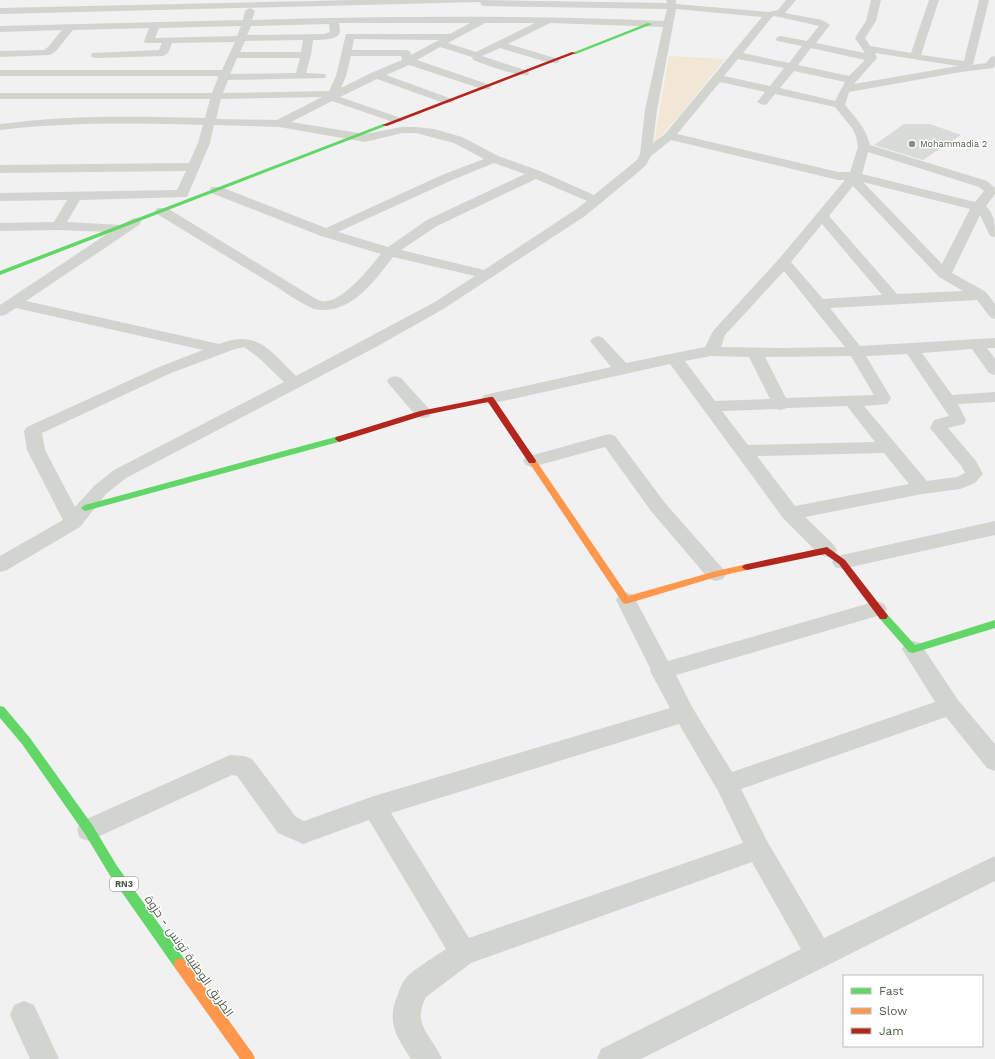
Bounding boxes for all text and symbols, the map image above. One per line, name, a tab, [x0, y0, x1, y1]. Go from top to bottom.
marker: Mohammadia 2	[907, 139, 917, 149]
place label: Mohammadia 2	[920, 139, 987, 149]
road number: RN3	[110, 877, 138, 891]
street label: الطريق الوطنية تونس - حزوة	[142, 893, 236, 1019]
legend	[843, 975, 983, 1047]
text: Fast	[879, 984, 904, 998]
text: Slow	[879, 1004, 907, 1018]
text: Jam	[879, 1024, 904, 1038]

